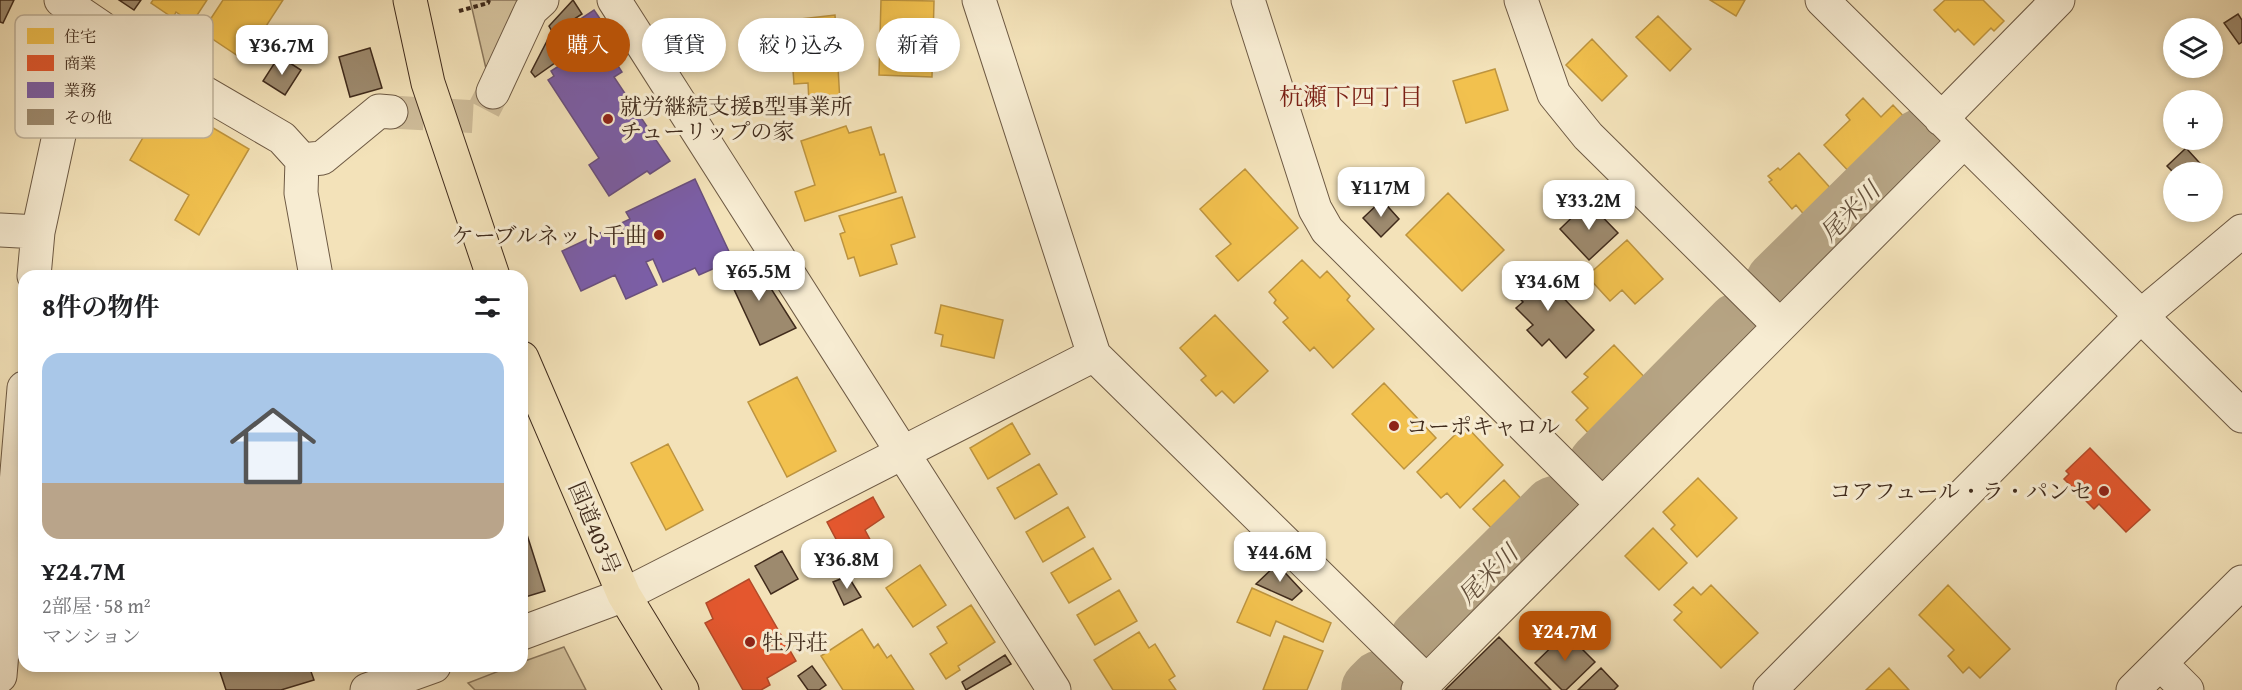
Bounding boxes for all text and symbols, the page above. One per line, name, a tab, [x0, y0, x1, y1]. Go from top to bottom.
legend	[15, 15, 213, 138]
chip: 購入	[546, 18, 630, 72]
chip: 賃貸	[642, 18, 726, 72]
chip: 絞り込み	[738, 18, 864, 72]
chip: 新着	[876, 18, 960, 72]
map controls	[2163, 18, 2223, 222]
button: layers	[2163, 18, 2223, 78]
text: 住宅	[64, 24, 96, 48]
pin: ¥36.7M	[233, 25, 331, 76]
text: ¥36.7M	[250, 30, 314, 59]
text: 商業	[64, 51, 96, 75]
text: 業務	[64, 78, 96, 102]
district label: 杭瀬下四丁目	[1279, 79, 1423, 114]
place label: 就労継続支援B型事業所 チューリップの家	[620, 90, 852, 147]
button: +	[2163, 90, 2223, 150]
text: その他	[64, 105, 112, 129]
marker: 就労継続支援B型事業所 チューリップの家	[601, 112, 615, 126]
button: −	[2163, 162, 2223, 222]
pin: ¥117M	[1339, 167, 1423, 218]
text: ¥117M	[1352, 172, 1410, 201]
water label: 尾米川	[1812, 172, 1890, 249]
pin: ¥33.2M	[1540, 180, 1638, 231]
text: ¥33.2M	[1557, 185, 1621, 214]
place label: ケーブルネット千曲	[452, 219, 647, 251]
marker: ケーブルネット千曲	[652, 228, 666, 242]
pin: ¥65.5M	[710, 251, 808, 302]
text: ¥65.5M	[727, 256, 791, 285]
pin: ¥34.6M	[1499, 261, 1597, 312]
text: ¥34.6M	[1516, 266, 1580, 295]
text: 8件の物件	[42, 287, 159, 326]
icon: filters	[471, 290, 504, 323]
icon: home	[219, 392, 327, 500]
place label: コーポキャロル	[1406, 410, 1560, 442]
marker: コーポキャロル	[1387, 419, 1401, 433]
place label: コアフュール・ラ・パンセ	[1830, 475, 2092, 507]
street label: 国道403号	[561, 477, 629, 579]
marker: コアフュール・ラ・パンセ	[2097, 484, 2111, 498]
pin: ¥44.6M	[1231, 532, 1329, 583]
water label: 尾米川	[1450, 535, 1528, 612]
text: ¥44.6M	[1248, 537, 1312, 566]
pin: ¥36.8M	[798, 539, 896, 590]
text: ¥36.8M	[815, 544, 879, 573]
text: ¥24.7M	[42, 551, 126, 590]
text: 2部屋 · 58 m²	[42, 591, 151, 620]
pin: ¥24.7M	[1516, 611, 1614, 662]
text: ¥24.7M	[1533, 616, 1597, 645]
text: マンション	[42, 621, 141, 650]
place label: 牡丹荘	[762, 626, 828, 658]
marker: 牡丹荘	[743, 635, 757, 649]

